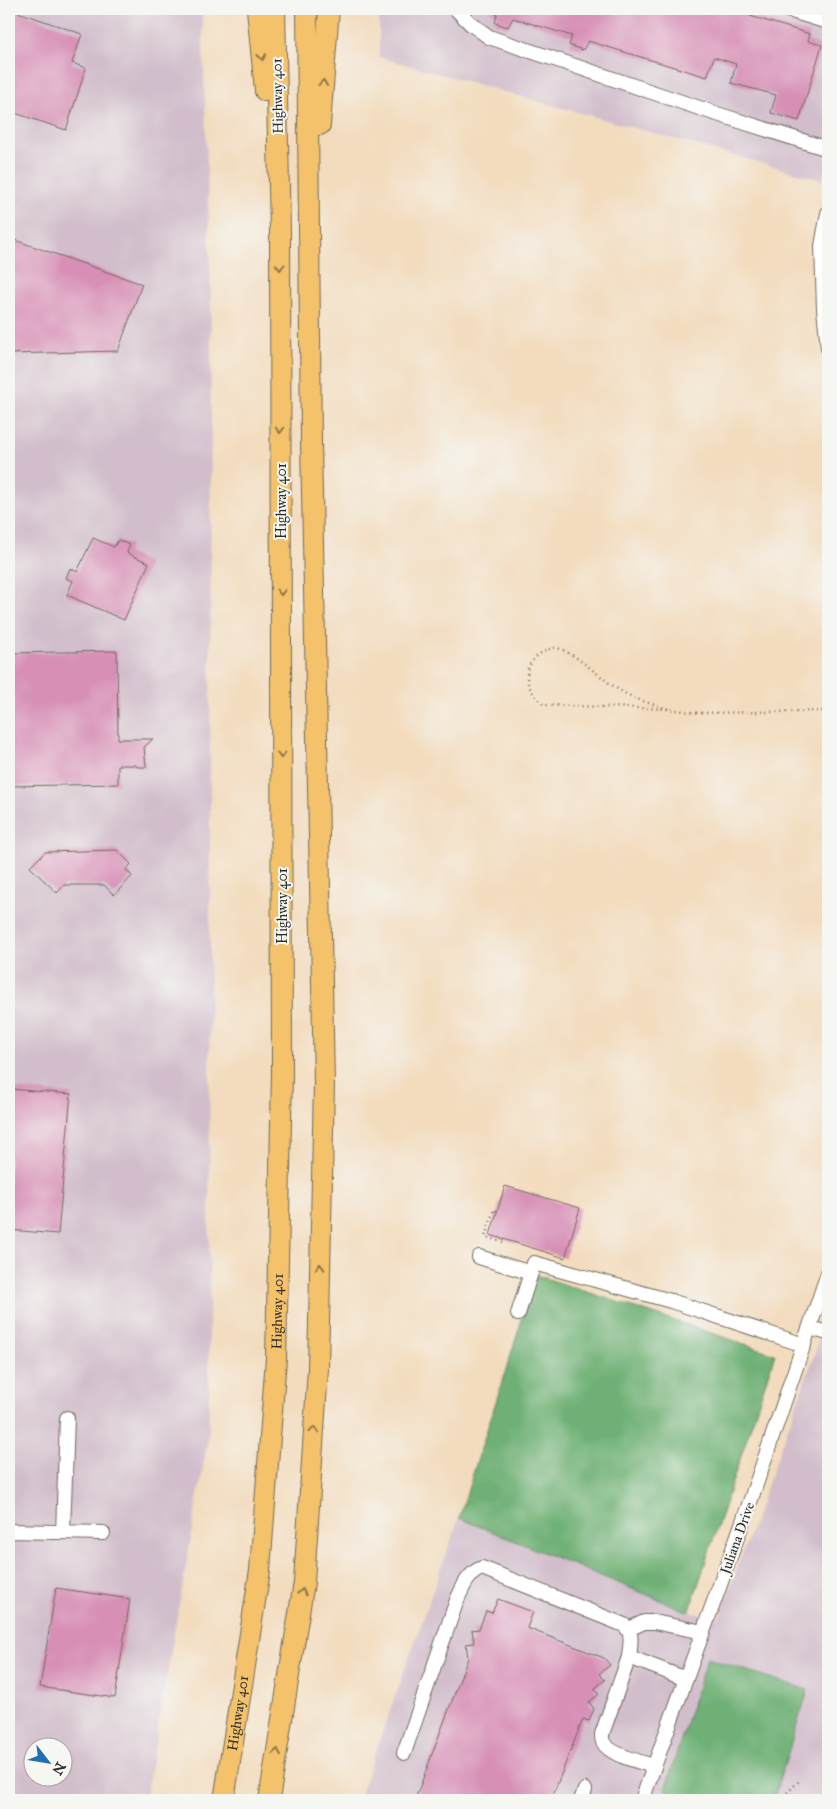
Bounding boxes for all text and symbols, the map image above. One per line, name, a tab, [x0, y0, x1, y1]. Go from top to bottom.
one-way arrow	[256, 54, 267, 62]
street label: Highway 401	[268, 57, 287, 134]
one-way arrow	[317, 79, 328, 87]
one-way arrow	[275, 264, 285, 272]
one-way arrow	[275, 426, 285, 434]
street label: Highway 401	[273, 463, 290, 539]
one-way arrow	[276, 589, 286, 597]
one-way arrow	[276, 752, 286, 759]
street label: Highway 401	[274, 868, 291, 944]
one-way arrow	[315, 1263, 325, 1270]
street label: Highway 401	[268, 1273, 287, 1350]
one-way arrow	[308, 1425, 319, 1433]
street label: Juliana Drive	[716, 1500, 759, 1579]
one-way arrow	[297, 1587, 307, 1596]
street label: Highway 401	[224, 1674, 252, 1752]
north arrow	[22, 1736, 72, 1786]
one-way arrow	[271, 1748, 282, 1756]
text: N	[48, 1759, 69, 1778]

